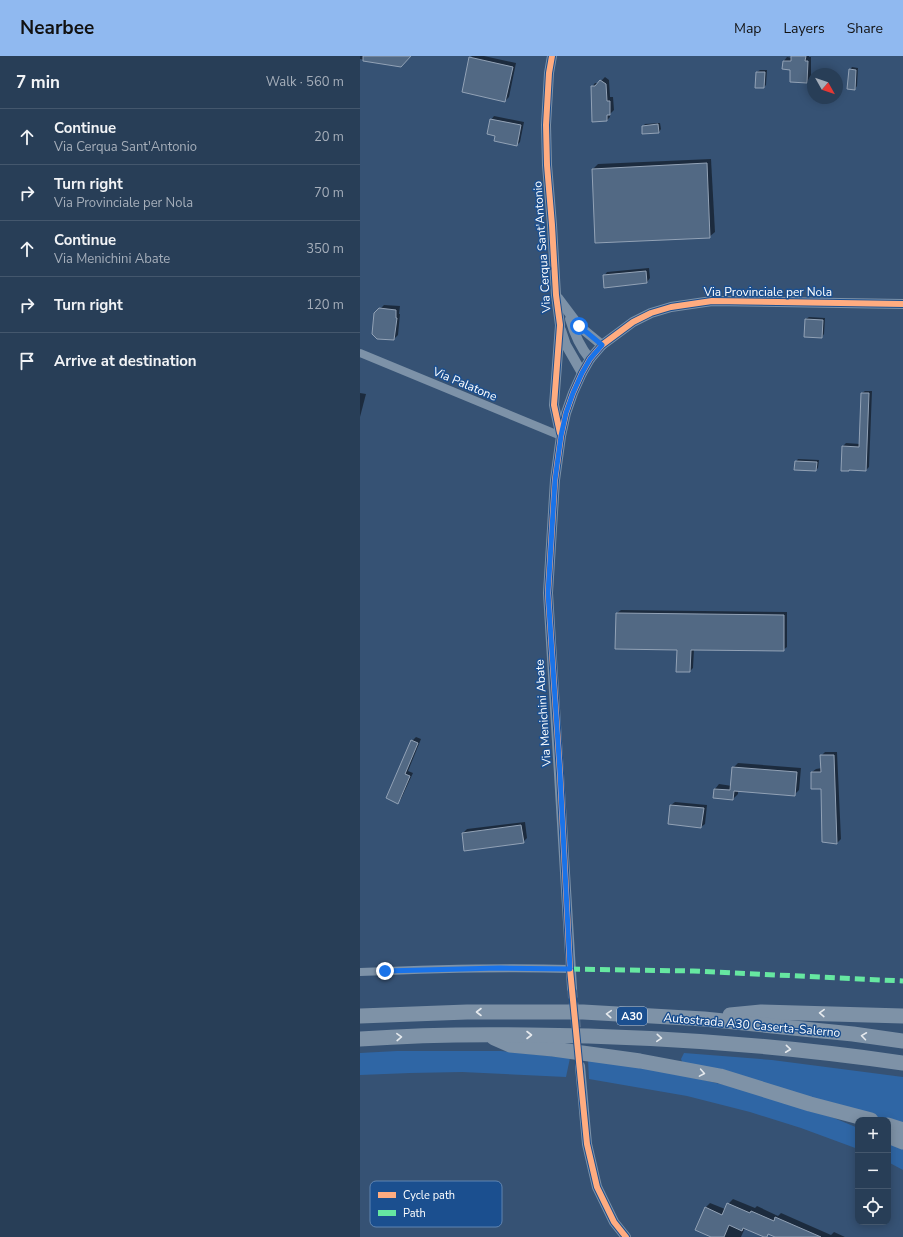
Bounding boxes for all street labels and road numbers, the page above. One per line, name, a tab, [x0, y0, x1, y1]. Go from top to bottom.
street label: Via Cerqua Sant'Antonio	[529, 180, 555, 314]
street label: Via Provinciale per Nola	[703, 284, 832, 300]
street label: Via Palatone	[430, 363, 499, 405]
street label: Via Menichini Abate	[531, 659, 555, 768]
road number: A30	[617, 1007, 647, 1025]
street label: Autostrada A30 Caserta-Salerno	[663, 1009, 841, 1041]

